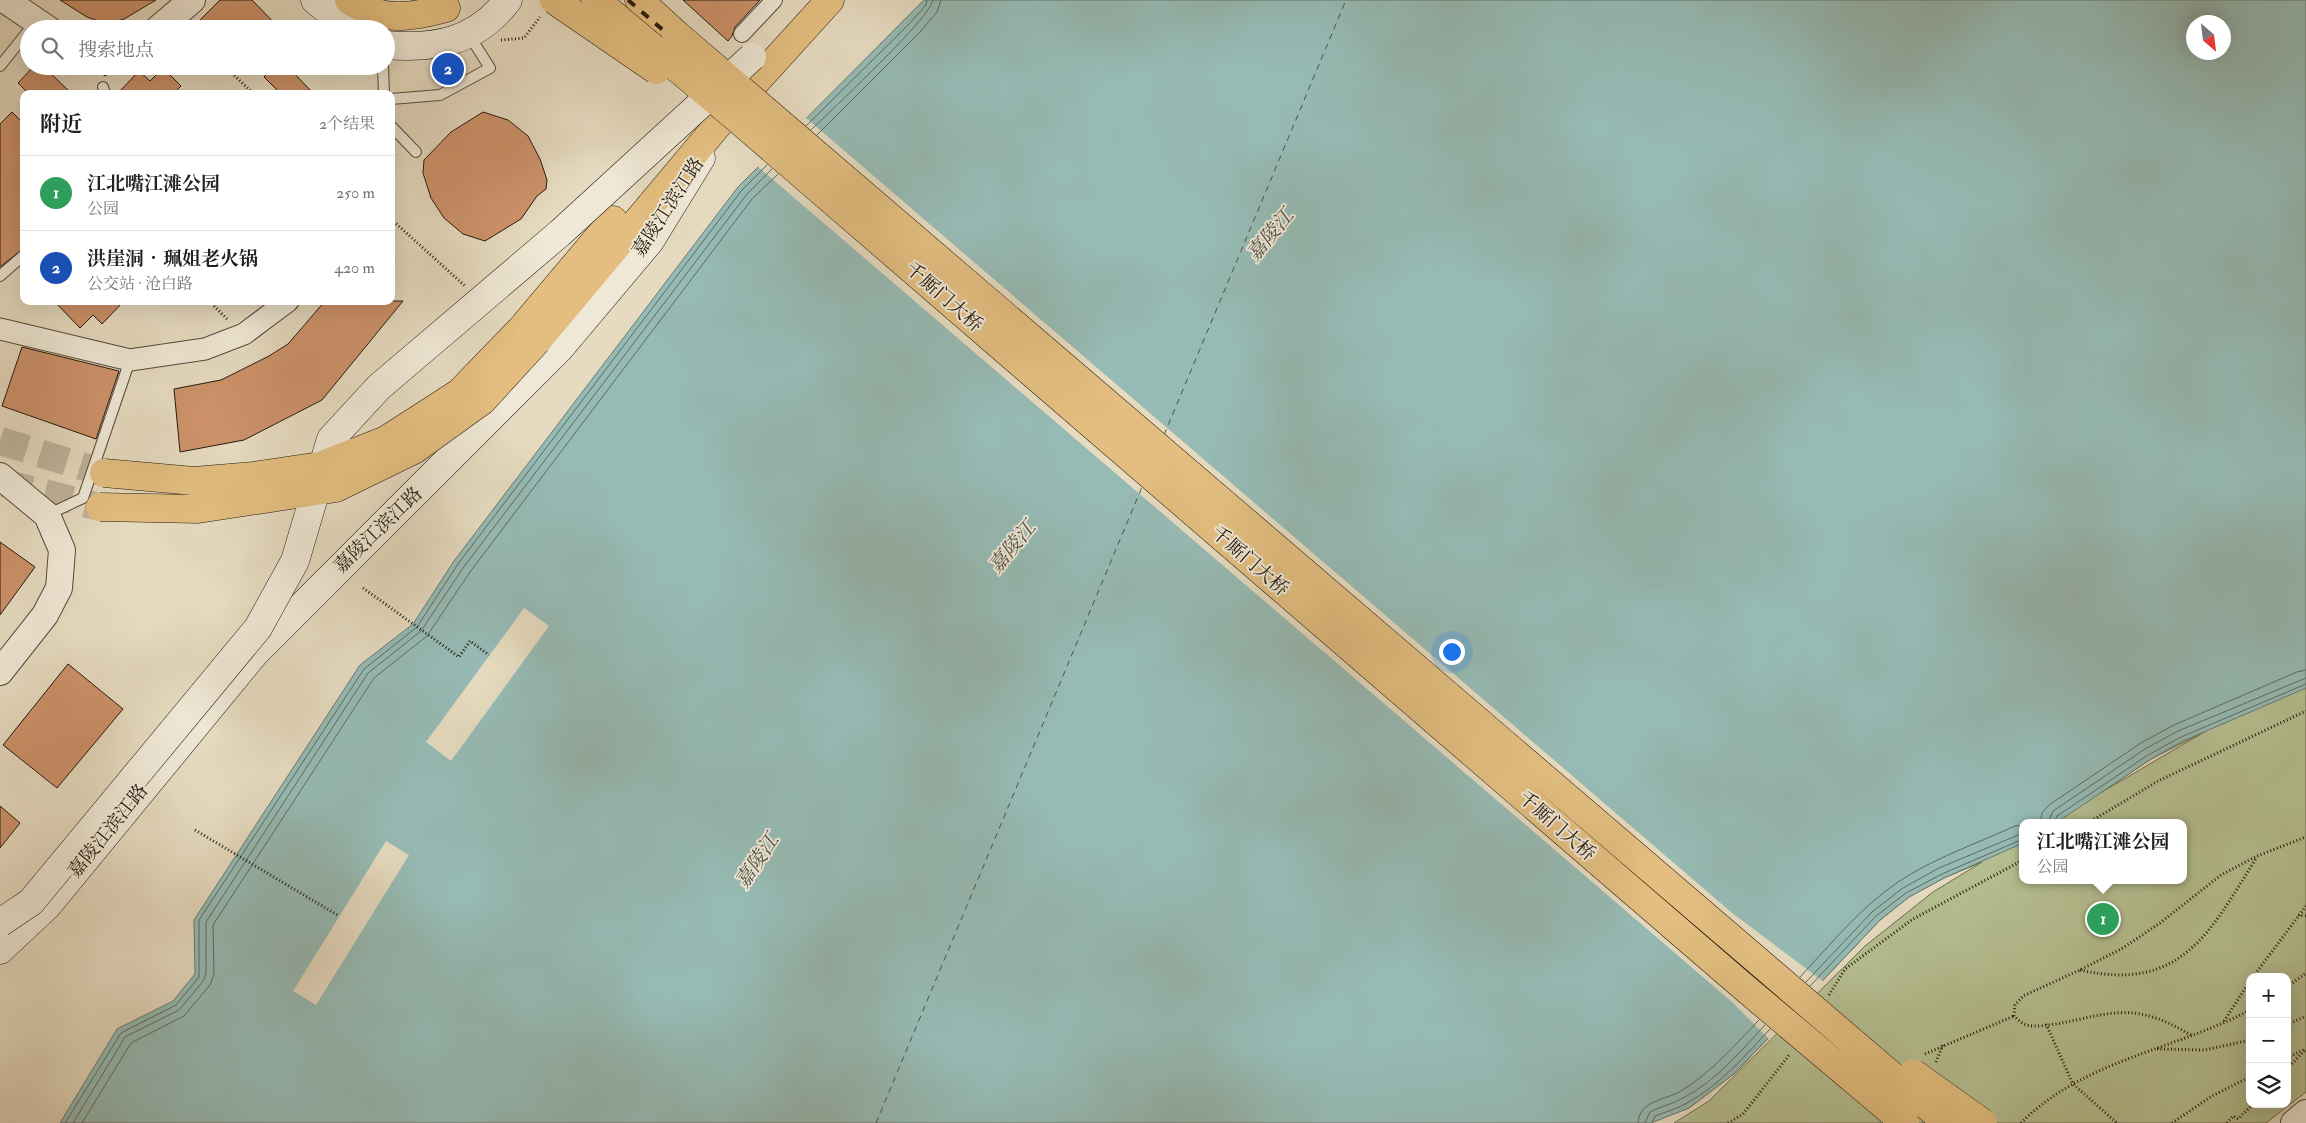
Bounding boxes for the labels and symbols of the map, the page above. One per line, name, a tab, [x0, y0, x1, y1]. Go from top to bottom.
north arrow	[2186, 15, 2231, 60]
pin: 2	[432, 50, 464, 88]
street label: 嘉陵江滨江路	[627, 153, 709, 261]
water label: 嘉陵江	[1241, 202, 1301, 266]
street label: 千厮门大桥	[900, 257, 988, 337]
street label: 嘉陵江滨江路	[329, 482, 427, 578]
water label: 嘉陵江	[983, 514, 1043, 578]
street label: 千厮门大桥	[1206, 521, 1294, 601]
your location	[1439, 639, 1465, 665]
street label: 嘉陵江滨江路	[63, 779, 153, 883]
street label: 千厮门大桥	[1513, 786, 1601, 866]
water label: 嘉陵江	[730, 827, 786, 893]
pin: 1	[2087, 900, 2119, 938]

